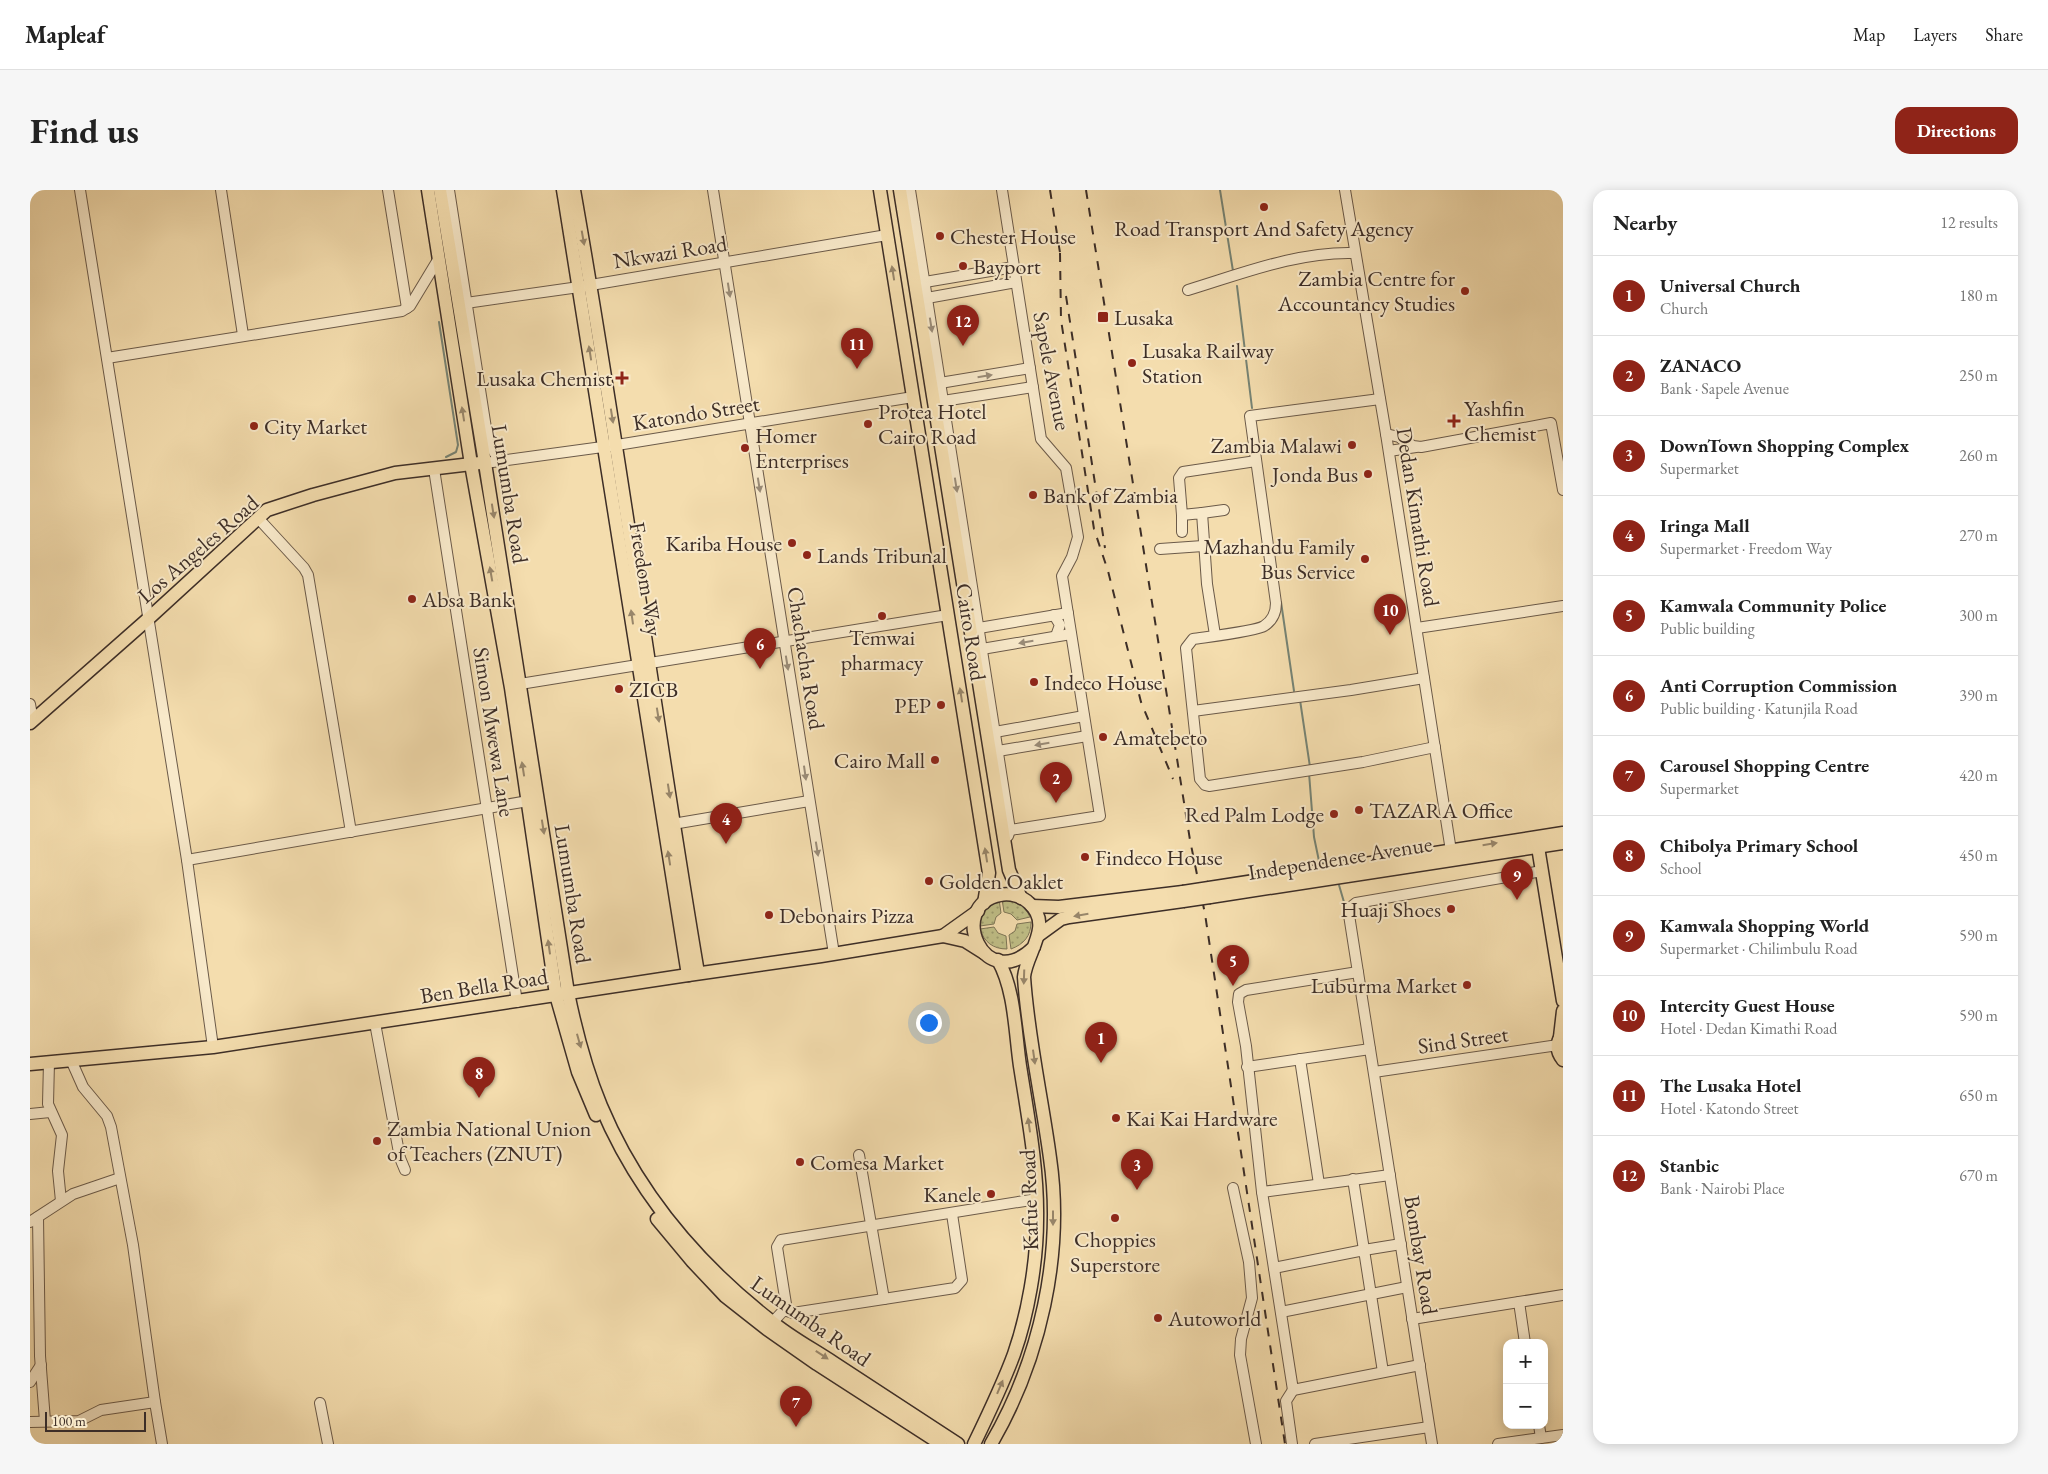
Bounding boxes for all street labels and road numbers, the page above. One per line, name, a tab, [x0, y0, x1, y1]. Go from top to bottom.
street label: Nkwazi Road	[611, 229, 730, 275]
street label: Sapele Avenue	[1026, 309, 1078, 433]
street label: Katondo Street	[631, 389, 762, 437]
street label: Lumumba Road	[485, 422, 535, 566]
street label: Dedan Kimathi Road	[1390, 425, 1447, 610]
street label: Los Angeles Road	[131, 488, 265, 610]
street label: Freedom Way	[623, 520, 669, 638]
street label: Cairo Road	[949, 581, 993, 684]
street label: Chachacha Road	[780, 584, 832, 732]
street label: Simon Mwewa Lane	[466, 645, 522, 819]
street label: Lumumba Road	[548, 822, 598, 966]
street label: Independence Avenue	[1246, 829, 1435, 887]
street label: Ben Bella Road	[418, 961, 551, 1010]
street label: Sind Street	[1416, 1019, 1510, 1061]
street label: Kafue Road	[1013, 1148, 1045, 1251]
street label: Bombay Road	[1397, 1193, 1445, 1318]
street label: Lumumba Road	[745, 1269, 878, 1374]

